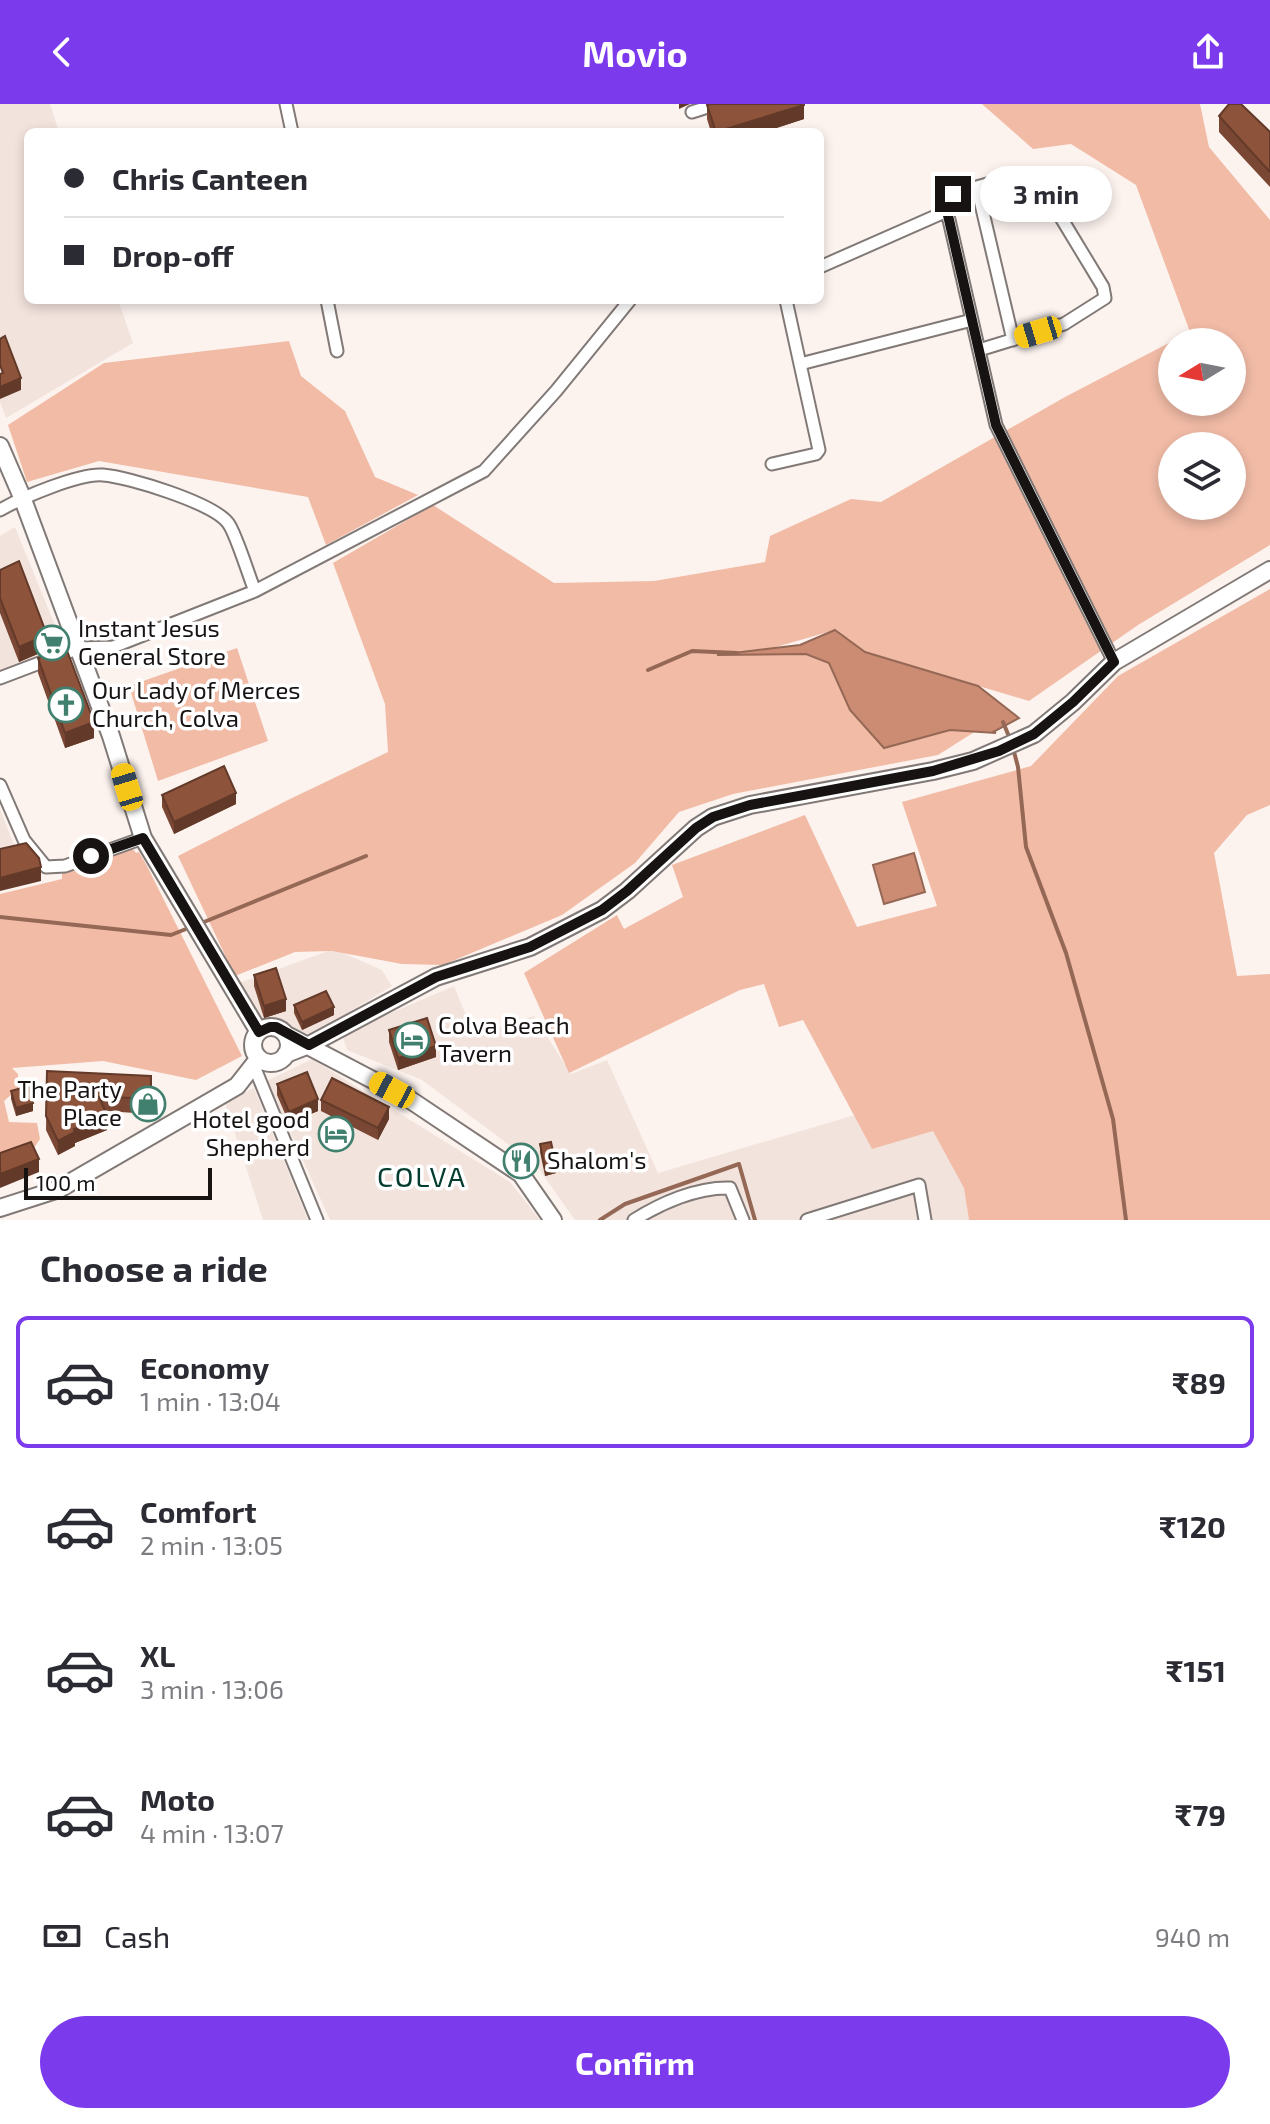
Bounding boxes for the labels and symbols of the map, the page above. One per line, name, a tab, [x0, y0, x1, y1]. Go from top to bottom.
callout: 3 min	[981, 166, 1113, 222]
route end	[935, 176, 971, 212]
car	[1012, 314, 1064, 350]
north arrow	[1158, 328, 1246, 416]
place label: Instant Jesus General Store	[78, 613, 226, 670]
supermarket icon: Instant Jesus General Store	[33, 624, 71, 662]
place label: Our Lady of Merces Church, Colva	[92, 675, 300, 732]
church icon: Our Lady of Merces Church, Colva	[47, 686, 85, 724]
car	[109, 761, 145, 813]
route start	[73, 838, 109, 874]
place label: Colva Beach Tavern	[438, 1010, 570, 1067]
hotel icon: Colva Beach Tavern	[393, 1021, 431, 1059]
car	[365, 1068, 419, 1112]
place label: The Party Place	[17, 1074, 122, 1131]
shop icon: The Party Place	[129, 1085, 167, 1123]
place label: Hotel good Shepherd	[192, 1104, 310, 1161]
hotel icon: Hotel good Shepherd	[317, 1115, 355, 1153]
restaurant icon: Shalom's	[502, 1142, 540, 1180]
place label: Shalom's	[547, 1145, 646, 1174]
district label: COLVA	[377, 1159, 467, 1193]
scale bar	[24, 1164, 212, 1200]

